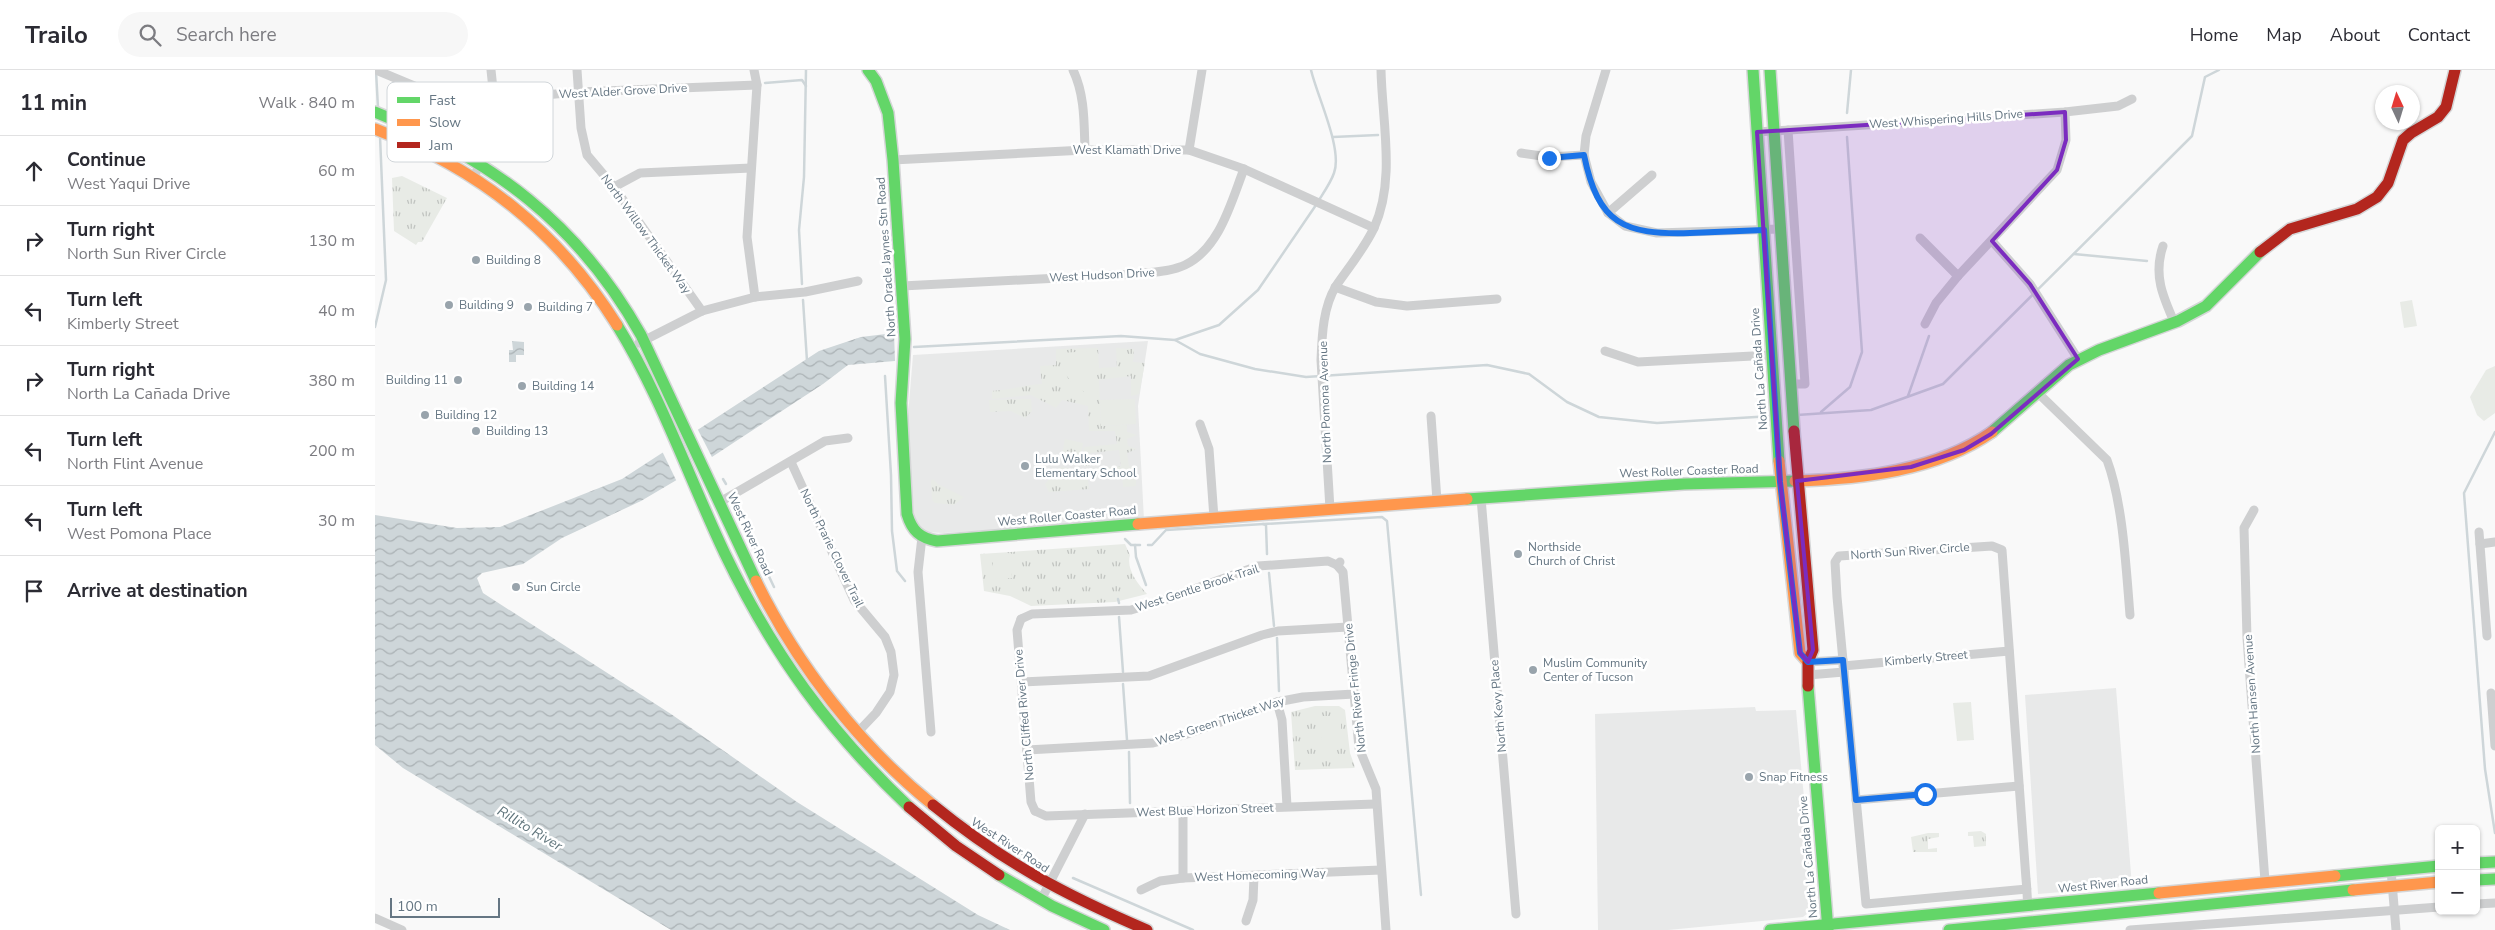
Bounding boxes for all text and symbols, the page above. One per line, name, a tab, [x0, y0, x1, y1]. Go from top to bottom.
search box	[118, 12, 468, 57]
text: Trailo	[25, 19, 88, 51]
icon: search	[136, 21, 164, 49]
text: Search here	[176, 22, 277, 48]
text: Home	[2190, 23, 2238, 47]
text: Map	[2266, 23, 2302, 47]
text: About	[2330, 23, 2380, 47]
text: Contact	[2408, 23, 2470, 47]
street label: West Alder Grove Drive	[558, 80, 688, 102]
legend	[387, 82, 553, 162]
north arrow	[2375, 85, 2420, 130]
text: 11 min	[20, 89, 87, 117]
text: Fast	[429, 91, 455, 110]
text: Walk · 840 m	[259, 92, 355, 114]
street label: West Whispering Hills Drive	[1869, 106, 2023, 132]
text: Slow	[429, 113, 461, 132]
text: Jam	[428, 136, 453, 155]
street label: West Klamath Drive	[1073, 142, 1181, 158]
text: Continue	[67, 147, 146, 173]
route end	[1538, 147, 1561, 170]
icon: ahead	[20, 157, 48, 185]
text: 60 m	[318, 160, 355, 182]
street label: North Willow Thicket Way	[597, 171, 695, 298]
text: West Yaqui Drive	[67, 173, 190, 195]
street label: North Oracle Jaynes Stn Road	[872, 176, 900, 338]
text: Turn right	[67, 217, 154, 243]
icon: right	[20, 227, 48, 255]
text: 130 m	[308, 230, 355, 252]
text: North Sun River Circle	[67, 243, 226, 265]
place label: Building 8	[486, 252, 541, 268]
marker: Building 8	[470, 254, 482, 266]
street label: West Hudson Drive	[1049, 264, 1155, 286]
text: Turn left	[67, 287, 142, 313]
icon: left	[20, 297, 48, 325]
place label: Building 9	[459, 297, 514, 313]
marker: Building 9	[443, 299, 455, 311]
place label: Building 7	[538, 299, 593, 315]
text: 40 m	[318, 300, 355, 322]
marker: Building 7	[522, 301, 534, 313]
street label: North La Cañada Drive	[1747, 307, 1771, 431]
text: Kimberly Street	[67, 313, 179, 335]
street label: North Pomona Avenue	[1315, 341, 1335, 463]
text: Turn right	[67, 357, 154, 383]
icon: right	[20, 367, 48, 395]
text: 380 m	[308, 370, 355, 392]
place label: Building 11	[386, 372, 448, 388]
marker: Building 11	[452, 374, 464, 386]
place label: Building 14	[532, 378, 594, 394]
marker: Building 14	[516, 380, 528, 392]
text: North La Cañada Drive	[67, 383, 230, 405]
place label: Building 12	[435, 407, 497, 423]
marker: Building 12	[419, 409, 431, 421]
place label: Building 13	[486, 423, 548, 439]
marker: Building 13	[470, 425, 482, 437]
text: Turn left	[67, 427, 142, 453]
icon: left	[20, 437, 48, 465]
text: 200 m	[308, 440, 355, 462]
place label: Lulu Walker Elementary School	[1035, 451, 1137, 481]
text: North Flint Avenue	[67, 453, 203, 475]
marker: Lulu Walker Elementary School	[1019, 460, 1031, 472]
street label: West Roller Coaster Road	[1619, 461, 1759, 481]
street label: North Prarie Clover Trail	[796, 486, 868, 610]
street label: West River Road	[724, 490, 776, 578]
text: Turn left	[67, 497, 142, 523]
street label: West Roller Coaster Road	[997, 502, 1137, 530]
icon: left	[20, 507, 48, 535]
text: 30 m	[318, 510, 355, 532]
text: West Pomona Place	[67, 523, 212, 545]
place label: Northside Church of Christ	[1528, 539, 1616, 569]
street label: North Sun River Circle	[1850, 539, 1970, 563]
marker: Northside Church of Christ	[1512, 548, 1524, 560]
street label: West Gentle Brook Trail	[1133, 560, 1261, 616]
icon: arrive	[20, 577, 48, 605]
text: Arrive at destination	[67, 578, 248, 604]
place label: Sun Circle	[526, 579, 581, 595]
marker: Sun Circle	[510, 581, 522, 593]
street label: North River Fringe Drive	[1340, 622, 1370, 754]
street label: North Hansen Avenue	[2240, 634, 2264, 754]
street label: Kimberly Street	[1884, 646, 1969, 670]
street label: North Cliffed River Drive	[1010, 649, 1038, 781]
place label: Muslim Community Center of Tucson	[1543, 655, 1648, 685]
street label: North Kevy Place	[1486, 659, 1510, 753]
marker: Muslim Community Center of Tucson	[1527, 664, 1539, 676]
street label: West Green Thicket Way	[1154, 692, 1287, 749]
place label: Snap Fitness	[1759, 769, 1828, 785]
marker: Snap Fitness	[1743, 771, 1755, 783]
route start	[1914, 783, 1937, 806]
street label: North La Cañada Drive	[1795, 795, 1821, 919]
street label: West Blue Horizon Street	[1136, 800, 1275, 820]
water label: Rillito River	[494, 802, 567, 856]
street label: West River Road	[968, 814, 1052, 876]
map controls	[2435, 825, 2480, 915]
button: +	[2435, 825, 2480, 870]
street label: West Homecoming Way	[1194, 865, 1327, 885]
button: −	[2435, 870, 2480, 915]
street label: West River Road	[2057, 871, 2149, 897]
scale bar	[390, 895, 500, 918]
text: 100 m	[397, 897, 438, 916]

